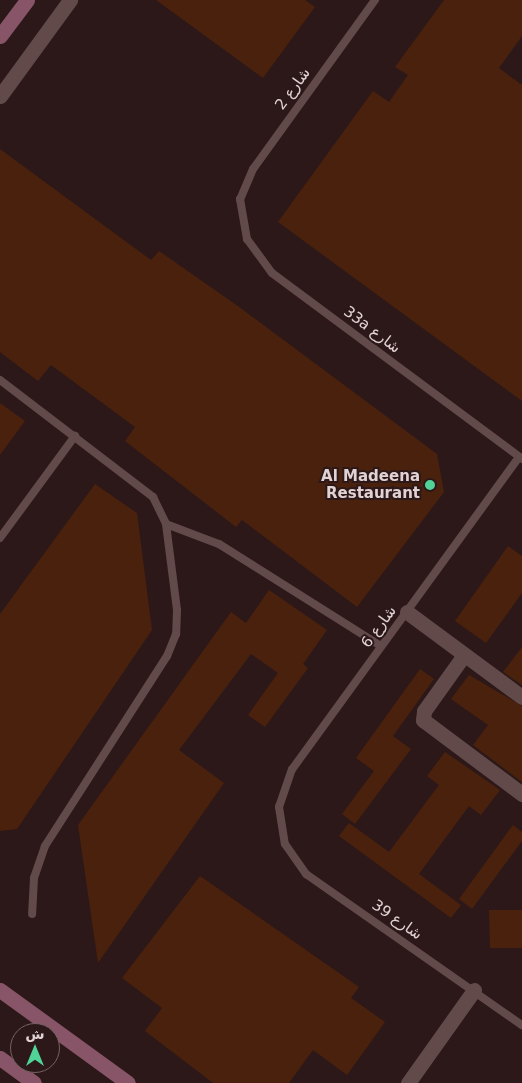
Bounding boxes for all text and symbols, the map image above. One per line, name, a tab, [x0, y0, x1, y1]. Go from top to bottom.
street label: شارع 2	[272, 64, 314, 114]
street label: 33a شارع	[340, 303, 404, 357]
place label: Al Madeena Restaurant	[321, 467, 420, 502]
marker: Al Madeena Restaurant	[424, 479, 436, 491]
street label: شارع 6	[358, 602, 400, 652]
street label: شارع 39	[368, 896, 426, 944]
north arrow	[10, 1023, 60, 1073]
text: ش	[25, 1026, 45, 1042]

